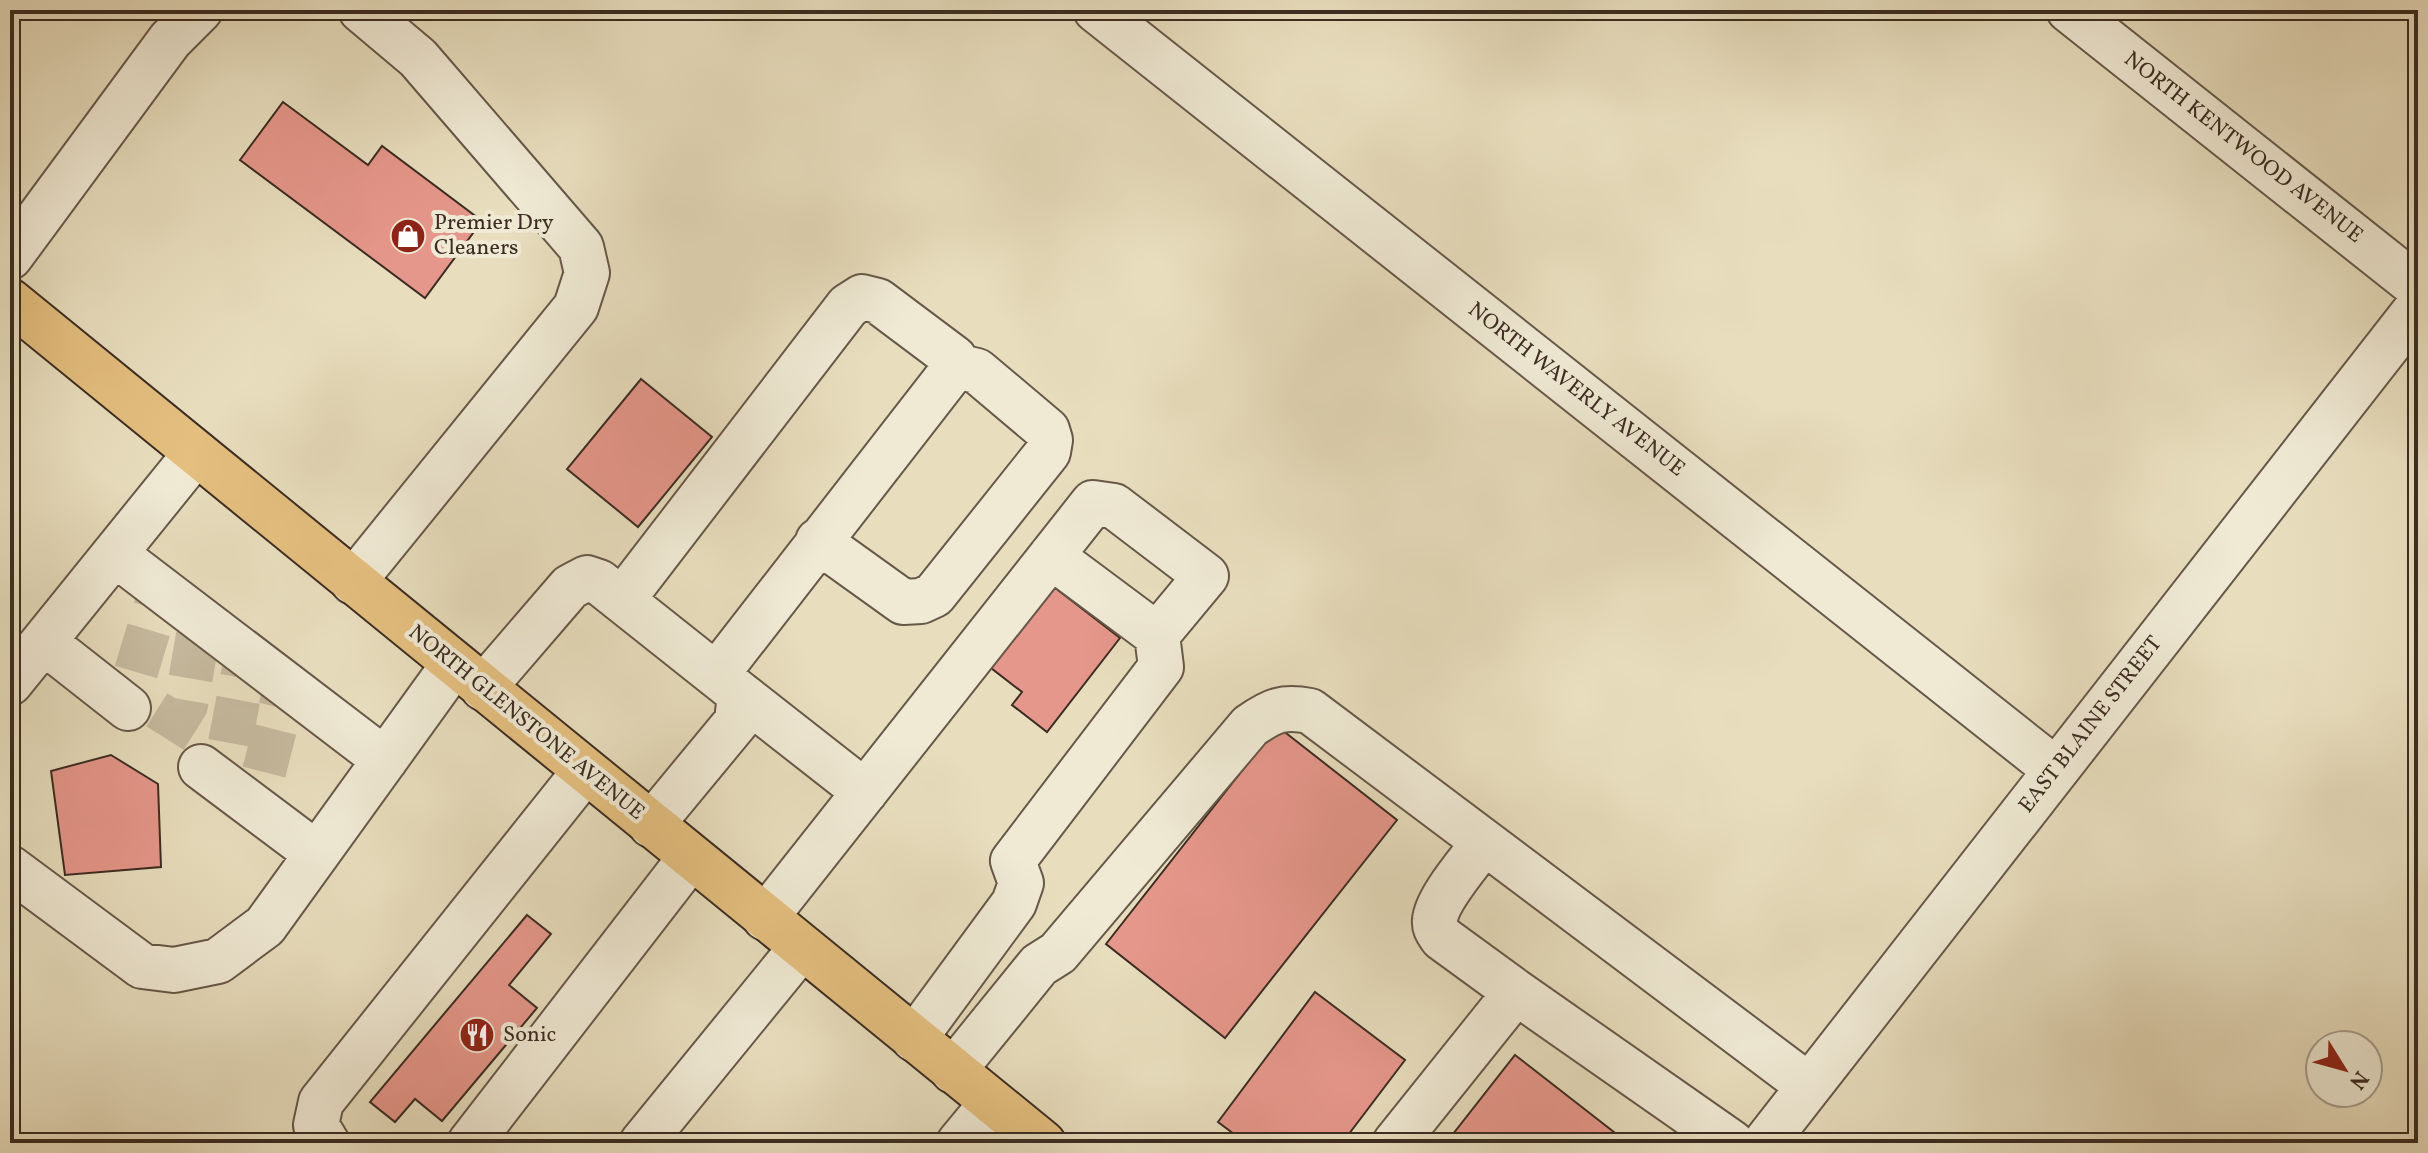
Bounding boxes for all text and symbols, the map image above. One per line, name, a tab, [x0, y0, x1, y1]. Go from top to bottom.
street label: NORTH KENTWOOD AVENUE	[2117, 45, 2369, 251]
place label: Premier Dry Cleaners	[434, 208, 554, 264]
shop icon: Premier Dry Cleaners	[389, 217, 427, 255]
street label: NORTH WAVERLY AVENUE	[1461, 295, 1691, 485]
street label: NORTH GLENSTONE AVENUE	[401, 618, 651, 828]
street label: EAST BLAINE STREET	[2012, 630, 2170, 820]
restaurant icon: Sonic	[458, 1016, 496, 1054]
place label: Sonic	[503, 1020, 557, 1051]
north arrow	[2304, 1029, 2384, 1109]
text: N	[2341, 1064, 2375, 1095]

